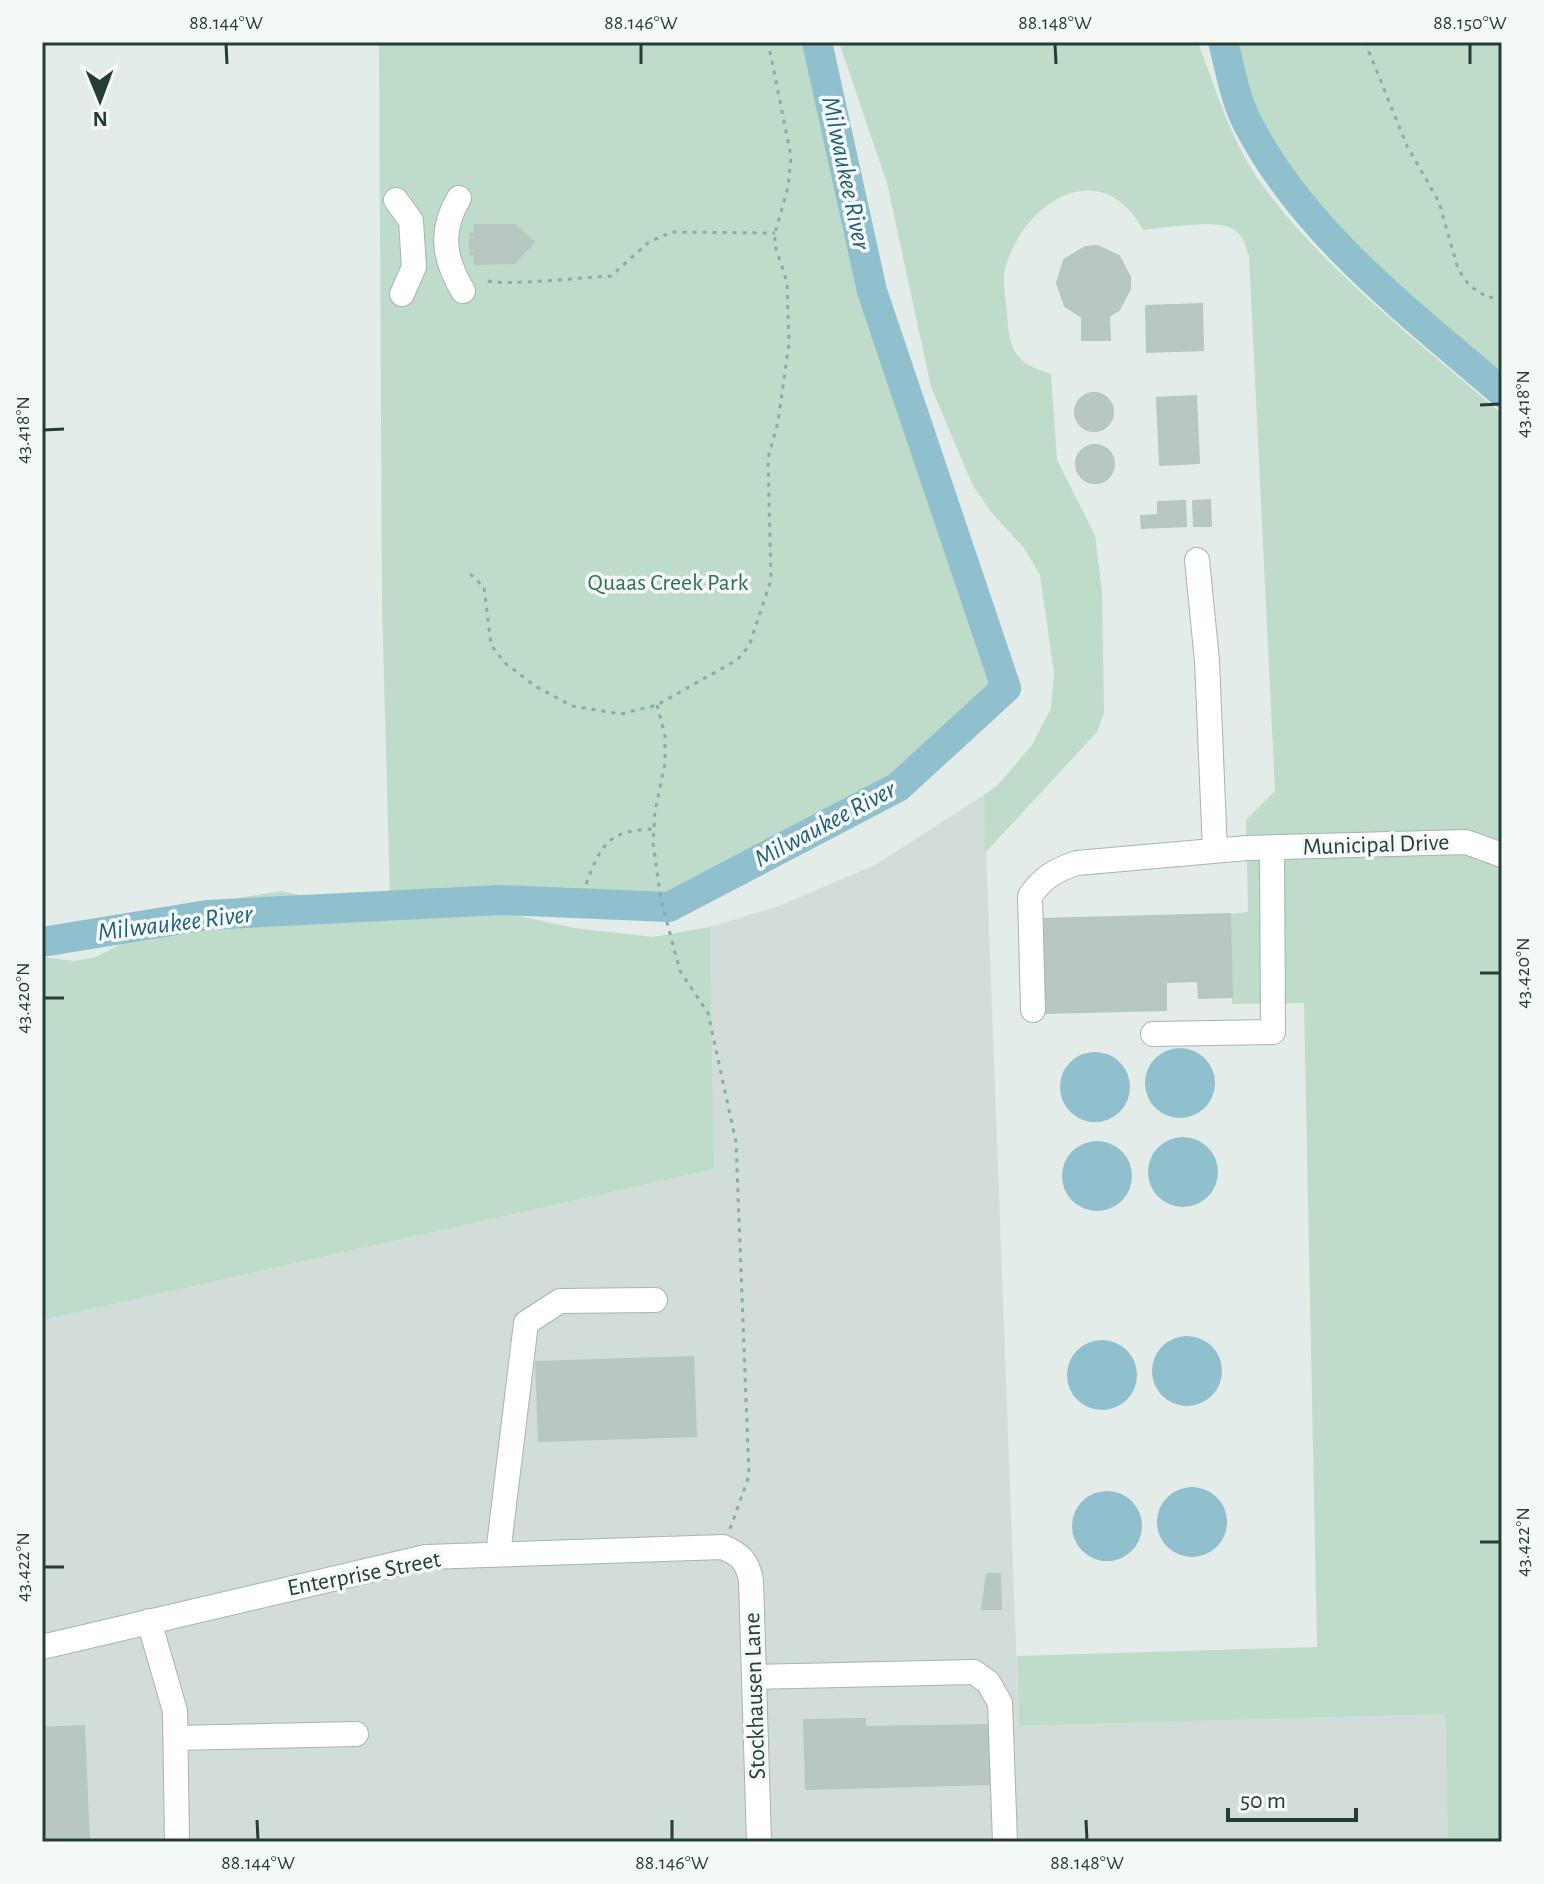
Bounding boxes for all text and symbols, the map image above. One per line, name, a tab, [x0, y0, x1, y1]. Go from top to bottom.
text: 88.144°W	[189, 13, 263, 33]
text: 88.146°W	[604, 13, 678, 33]
text: 88.148°W	[1018, 13, 1092, 33]
text: 88.150°W	[1433, 13, 1507, 33]
north arrow	[60, 60, 140, 140]
water label: Milwaukee River	[817, 94, 875, 253]
text: N	[92, 108, 108, 130]
text: 43.418°N	[1513, 370, 1533, 438]
text: 43.418°N	[13, 396, 33, 464]
park label: Quaas Creek Park	[588, 571, 748, 595]
water label: Milwaukee River	[750, 775, 901, 872]
street label: Municipal Drive	[1302, 830, 1450, 860]
water label: Milwaukee River	[96, 900, 255, 945]
text: 43.420°N	[1513, 937, 1533, 1009]
text: 43.420°N	[13, 962, 33, 1034]
text: 43.422°N	[1513, 1507, 1533, 1577]
text: 43.422°N	[13, 1532, 33, 1602]
street label: Enterprise Street	[285, 1547, 443, 1601]
street label: Stockhausen Lane	[740, 1612, 770, 1780]
scale bar	[1228, 1772, 1356, 1822]
text: 50 m	[1240, 1789, 1286, 1813]
text: 88.144°W	[221, 1853, 295, 1873]
text: 88.146°W	[635, 1853, 709, 1873]
text: 88.148°W	[1050, 1853, 1124, 1873]

